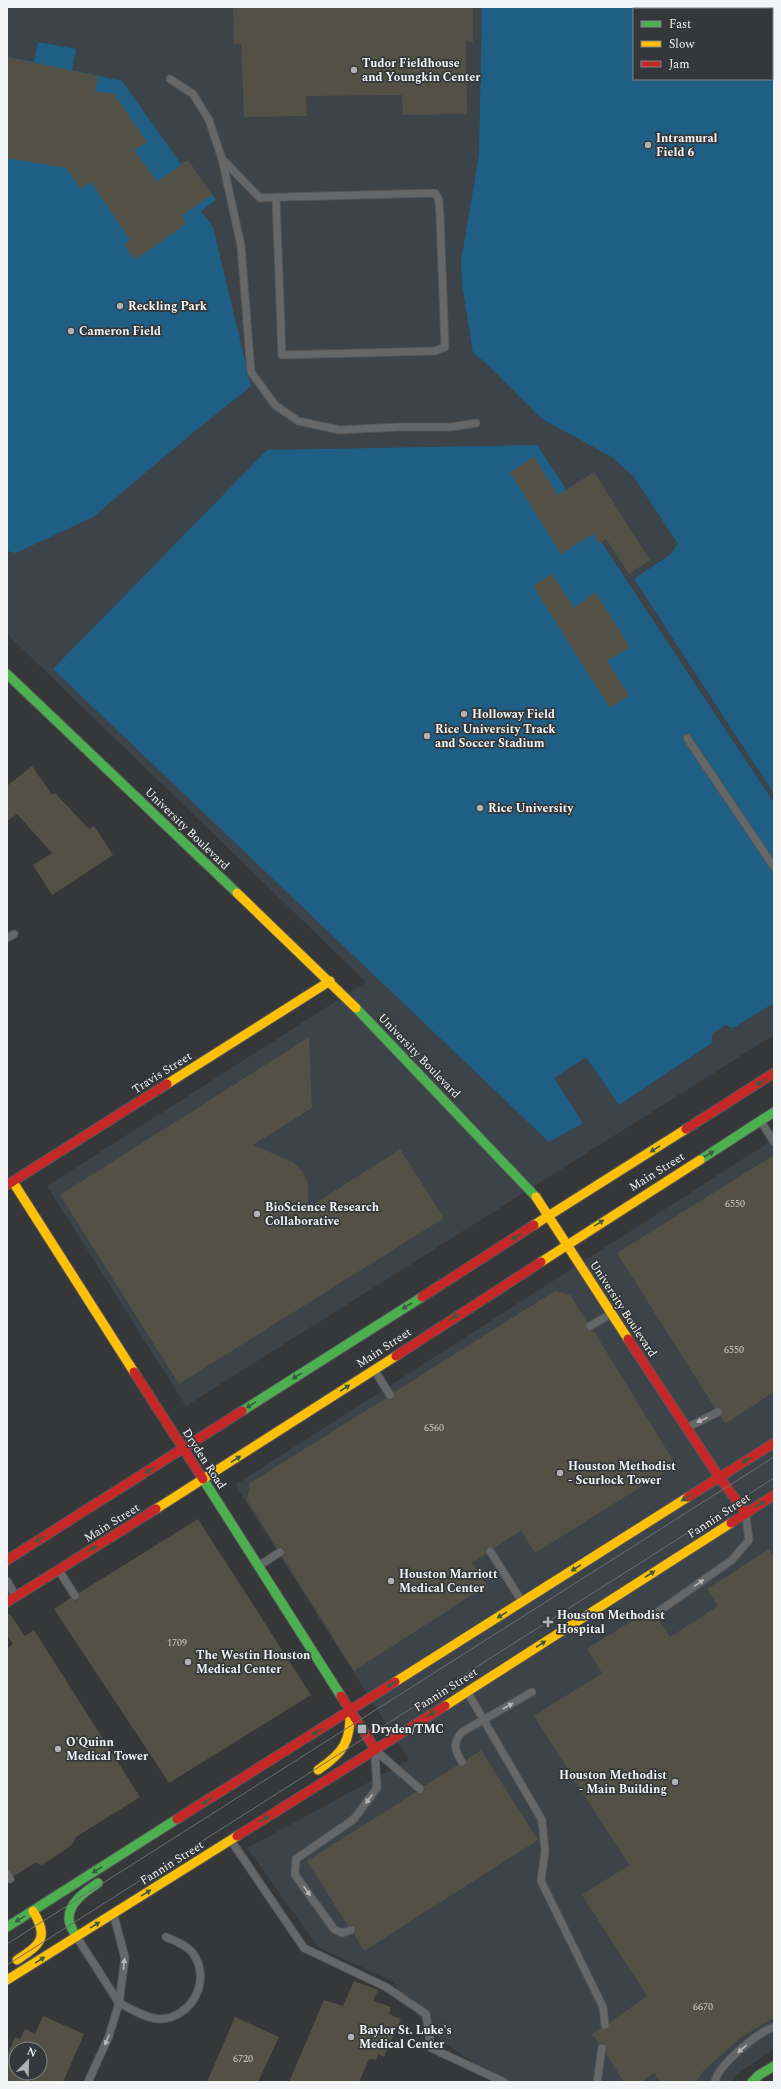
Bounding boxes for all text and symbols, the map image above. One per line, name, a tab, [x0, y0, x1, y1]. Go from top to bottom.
legend	[633, 8, 773, 80]
text: Fast	[669, 15, 691, 34]
text: Slow	[669, 35, 695, 54]
place label: Tudor Fieldhouse and Youngkin Center	[362, 54, 481, 87]
text: Jam	[669, 55, 690, 74]
marker: Tudor Fieldhouse and Youngkin Center	[349, 65, 359, 75]
place label: Intramural Field 6	[656, 129, 718, 162]
marker: Intramural Field 6	[643, 140, 653, 150]
place label: Reckling Park	[128, 297, 208, 316]
marker: Reckling Park	[115, 301, 125, 311]
place label: Cameron Field	[79, 322, 161, 341]
marker: Cameron Field	[66, 326, 76, 336]
place label: Holloway Field	[472, 705, 555, 724]
marker: Holloway Field	[459, 709, 469, 719]
place label: Rice University Track and Soccer Stadium	[435, 720, 556, 753]
marker: Rice University Track and Soccer Stadium	[422, 731, 432, 741]
street label: University Boulevard	[140, 783, 234, 875]
place label: Rice University	[488, 799, 574, 818]
marker: Rice University	[475, 803, 485, 813]
street label: University Boulevard	[373, 1009, 465, 1103]
street label: Travis Street	[128, 1047, 196, 1099]
one-way arrow	[755, 1078, 767, 1085]
one-way arrow	[650, 1145, 661, 1152]
street label: Main Street	[625, 1147, 689, 1197]
one-way arrow	[703, 1150, 715, 1157]
house number: 6550	[725, 1196, 745, 1212]
place label: BioScience Research Collaborative	[265, 1198, 380, 1231]
marker: BioScience Research Collaborative	[252, 1209, 262, 1219]
one-way arrow	[593, 1220, 605, 1227]
one-way arrow	[510, 1233, 522, 1240]
street label: University Boulevard	[585, 1257, 662, 1361]
one-way arrow	[401, 1303, 412, 1310]
one-way arrow	[449, 1313, 459, 1321]
street label: Main Street	[353, 1323, 415, 1373]
house number: 6550	[724, 1342, 744, 1358]
one-way arrow	[292, 1372, 302, 1380]
one-way arrow	[340, 1384, 350, 1392]
one-way arrow	[245, 1402, 257, 1409]
one-way arrow	[697, 1417, 708, 1423]
house number: 6560	[424, 1420, 444, 1436]
street label: Dryden Road	[177, 1425, 231, 1494]
one-way arrow	[230, 1455, 242, 1462]
one-way arrow	[742, 1456, 752, 1464]
place label: Houston Methodist - Scurlock Tower	[568, 1457, 676, 1490]
one-way arrow	[144, 1466, 156, 1473]
marker: Houston Methodist - Scurlock Tower	[555, 1468, 565, 1478]
street label: Fannin Street	[684, 1488, 754, 1544]
one-way arrow	[681, 1494, 691, 1502]
street label: Main Street	[80, 1498, 144, 1548]
one-way arrow	[755, 1500, 765, 1508]
one-way arrow	[34, 1536, 46, 1543]
one-way arrow	[86, 1546, 98, 1553]
one-way arrow	[570, 1564, 582, 1571]
place label: Houston Marriott Medical Center	[399, 1565, 498, 1598]
one-way arrow	[645, 1570, 656, 1578]
marker: Houston Marriott Medical Center	[386, 1576, 396, 1586]
one-way arrow	[693, 1579, 704, 1587]
place label: Houston Methodist Hospital	[557, 1606, 665, 1639]
one-way arrow	[496, 1611, 508, 1618]
marker: Houston Methodist Hospital	[542, 1616, 554, 1628]
house number: 1709	[167, 1635, 187, 1651]
one-way arrow	[536, 1640, 546, 1648]
place label: The Westin Houston Medical Center	[196, 1646, 311, 1679]
marker: The Westin Houston Medical Center	[183, 1657, 193, 1667]
street label: Fannin Street	[410, 1663, 482, 1717]
one-way arrow	[386, 1681, 398, 1688]
one-way arrow	[502, 1702, 514, 1709]
one-way arrow	[426, 1710, 437, 1718]
place label: Dryden/TMC	[371, 1720, 444, 1739]
marker: Dryden/TMC	[356, 1723, 368, 1735]
one-way arrow	[312, 1728, 322, 1736]
place label: O'Quinn Medical Tower	[66, 1733, 149, 1766]
marker: O'Quinn Medical Tower	[53, 1744, 63, 1754]
place label: Houston Methodist - Main Building	[559, 1766, 667, 1799]
marker: Houston Methodist - Main Building	[670, 1777, 680, 1787]
one-way arrow	[364, 1794, 373, 1805]
one-way arrow	[202, 1797, 212, 1805]
one-way arrow	[258, 1816, 270, 1823]
street label: Fannin Street	[136, 1836, 208, 1890]
one-way arrow	[91, 1867, 103, 1874]
one-way arrow	[302, 1885, 311, 1896]
one-way arrow	[141, 1889, 151, 1897]
one-way arrow	[15, 1915, 25, 1923]
one-way arrow	[90, 1921, 100, 1929]
one-way arrow	[34, 1956, 46, 1963]
one-way arrow	[121, 1958, 127, 1970]
house number: 6670	[693, 1999, 713, 2015]
place label: Baylor St. Luke's Medical Center	[359, 2021, 452, 2054]
marker: Baylor St. Luke's Medical Center	[346, 2032, 356, 2042]
one-way arrow	[103, 2034, 109, 2046]
north arrow	[8, 2041, 48, 2081]
text: N	[24, 2043, 39, 2062]
one-way arrow	[737, 2044, 747, 2053]
house number: 6720	[233, 2051, 253, 2067]

